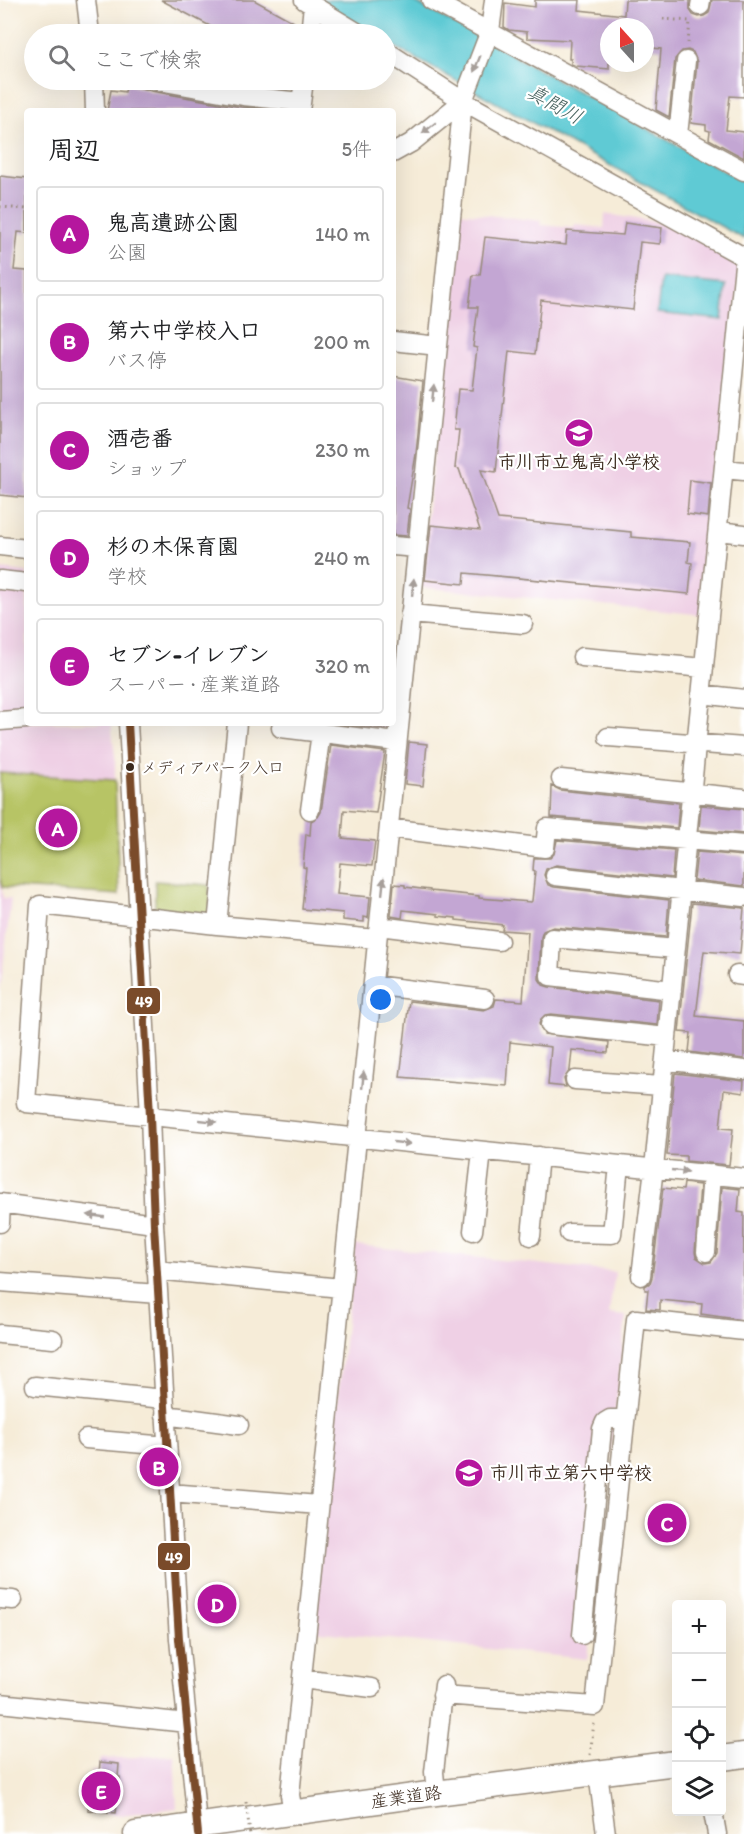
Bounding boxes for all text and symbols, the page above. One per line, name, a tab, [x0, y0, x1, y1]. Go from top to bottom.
north arrow	[600, 18, 654, 72]
search box	[24, 24, 396, 90]
icon: search	[45, 41, 78, 74]
text: ここで検索	[93, 46, 203, 73]
one-way arrow	[472, 55, 482, 73]
water label: 真間川	[523, 79, 587, 129]
one-way arrow	[421, 122, 437, 135]
text: 周辺	[48, 134, 100, 166]
text: 5件	[342, 137, 372, 161]
text: 鬼高遺跡公園	[107, 209, 239, 236]
text: A	[63, 222, 76, 246]
text: 140 m	[315, 222, 370, 246]
text: 公園	[107, 240, 147, 264]
text: 第六中学校入口	[107, 317, 261, 344]
text: B	[63, 330, 76, 354]
text: 200 m	[314, 330, 370, 354]
text: バス停	[107, 348, 167, 372]
one-way arrow	[428, 384, 438, 403]
school or university icon: 市川市立鬼高小学校	[563, 417, 595, 449]
text: 酒壱番	[107, 425, 173, 452]
text: C	[63, 438, 76, 462]
text: 230 m	[315, 438, 370, 462]
place label: 市川市立鬼高小学校	[498, 451, 660, 473]
text: ショップ	[107, 456, 186, 480]
text: 杉の木保育園	[107, 533, 239, 560]
text: D	[63, 546, 76, 570]
text: 240 m	[314, 546, 370, 570]
text: 学校	[107, 564, 147, 588]
one-way arrow	[408, 578, 418, 597]
text: セブン-イレブン	[107, 641, 270, 668]
text: E	[64, 654, 75, 678]
text: 320 m	[315, 654, 370, 678]
text: スーパー · 産業道路	[107, 672, 280, 696]
place label: メディアパーク入口	[141, 758, 284, 777]
marker: メディアパーク入口	[124, 761, 136, 773]
pin: A	[38, 806, 78, 850]
one-way arrow	[378, 876, 388, 895]
your location	[366, 985, 395, 1014]
line badge: 49	[126, 987, 161, 1015]
text: 49	[135, 992, 153, 1011]
one-way arrow	[358, 1070, 368, 1089]
one-way arrow	[199, 1117, 218, 1126]
one-way arrow	[393, 1138, 412, 1148]
one-way arrow	[670, 1166, 689, 1176]
one-way arrow	[86, 1212, 105, 1221]
pin: B	[140, 1444, 178, 1490]
school or university icon: 市川市立第六中学校	[453, 1457, 485, 1489]
place label: 市川市立第六中学校	[490, 1462, 652, 1484]
pin: C	[648, 1500, 686, 1546]
line badge: 49	[157, 1542, 191, 1571]
text: 49	[165, 1548, 183, 1567]
pin: D	[198, 1582, 236, 1626]
map controls	[672, 1600, 726, 1816]
button: +	[672, 1600, 726, 1654]
button: −	[672, 1654, 726, 1708]
button: locate	[672, 1708, 726, 1762]
button: layers	[672, 1762, 726, 1816]
pin: E	[82, 1768, 120, 1814]
street label: 産業道路	[369, 1781, 443, 1813]

